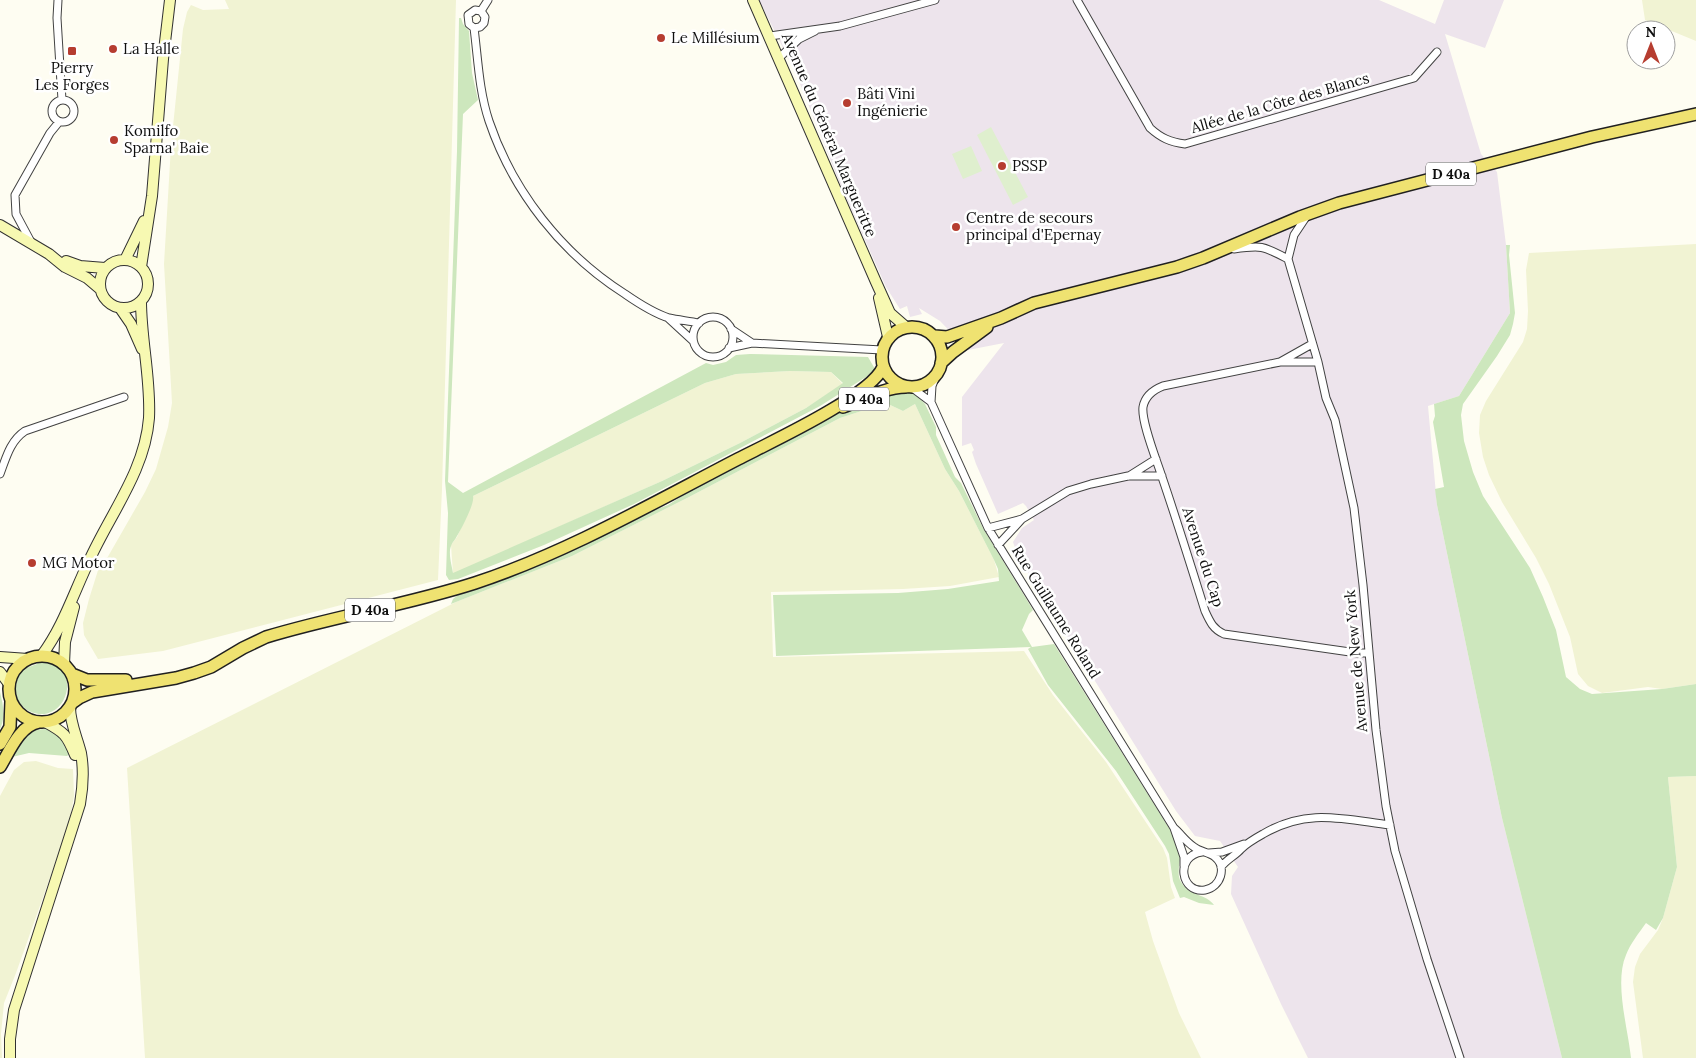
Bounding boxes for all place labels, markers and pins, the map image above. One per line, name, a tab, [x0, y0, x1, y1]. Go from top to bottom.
place label: Le Millésium	[671, 28, 760, 47]
marker: Le Millésium	[655, 32, 667, 44]
place label: La Halle	[123, 39, 179, 58]
marker: La Halle	[107, 43, 119, 55]
marker: Pierry Les Forges	[66, 45, 78, 57]
place label: Pierry Les Forges	[35, 58, 109, 94]
place label: Bâti Vini Ingénierie	[857, 84, 928, 120]
marker: Bâti Vini Ingénierie	[841, 97, 853, 109]
place label: Komilfo Sparna' Baie	[124, 121, 209, 157]
marker: Komilfo Sparna' Baie	[108, 134, 120, 146]
place label: PSSP	[1012, 156, 1047, 175]
marker: PSSP	[996, 160, 1008, 172]
place label: Centre de secours principal d'Epernay	[966, 208, 1101, 244]
marker: Centre de secours principal d'Epernay	[950, 221, 962, 233]
place label: MG Motor	[42, 553, 115, 572]
marker: MG Motor	[26, 557, 38, 569]

